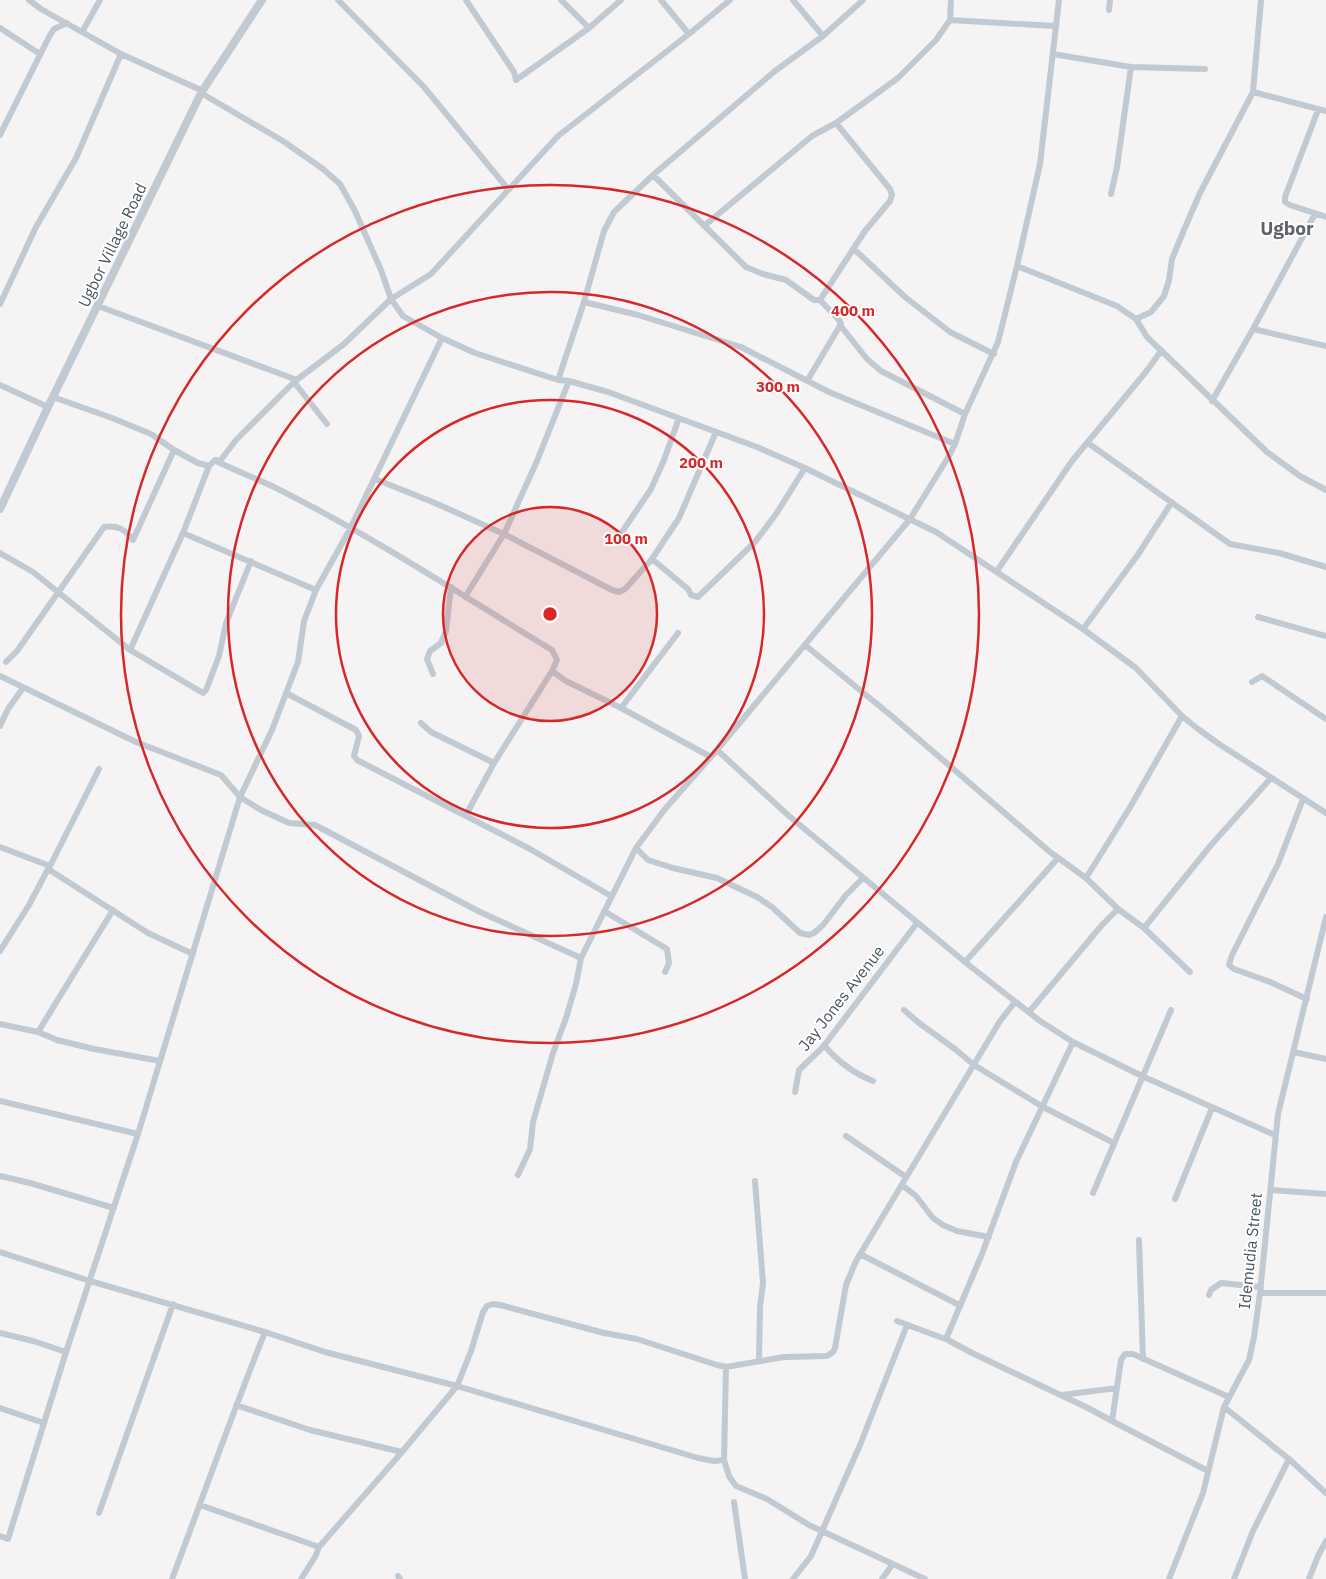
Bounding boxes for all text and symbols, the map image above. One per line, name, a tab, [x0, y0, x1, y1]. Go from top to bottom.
street label: Ugbor Village Road	[73, 180, 151, 310]
district label: Ugbor	[1260, 216, 1314, 240]
text: 400 m	[831, 301, 875, 320]
text: 300 m	[756, 377, 800, 396]
text: 200 m	[679, 453, 723, 472]
text: 100 m	[604, 529, 648, 548]
centre of rings	[541, 605, 559, 623]
street label: Jay Jones Avenue	[794, 941, 889, 1055]
street label: Idemudia Street	[1234, 1192, 1266, 1310]

